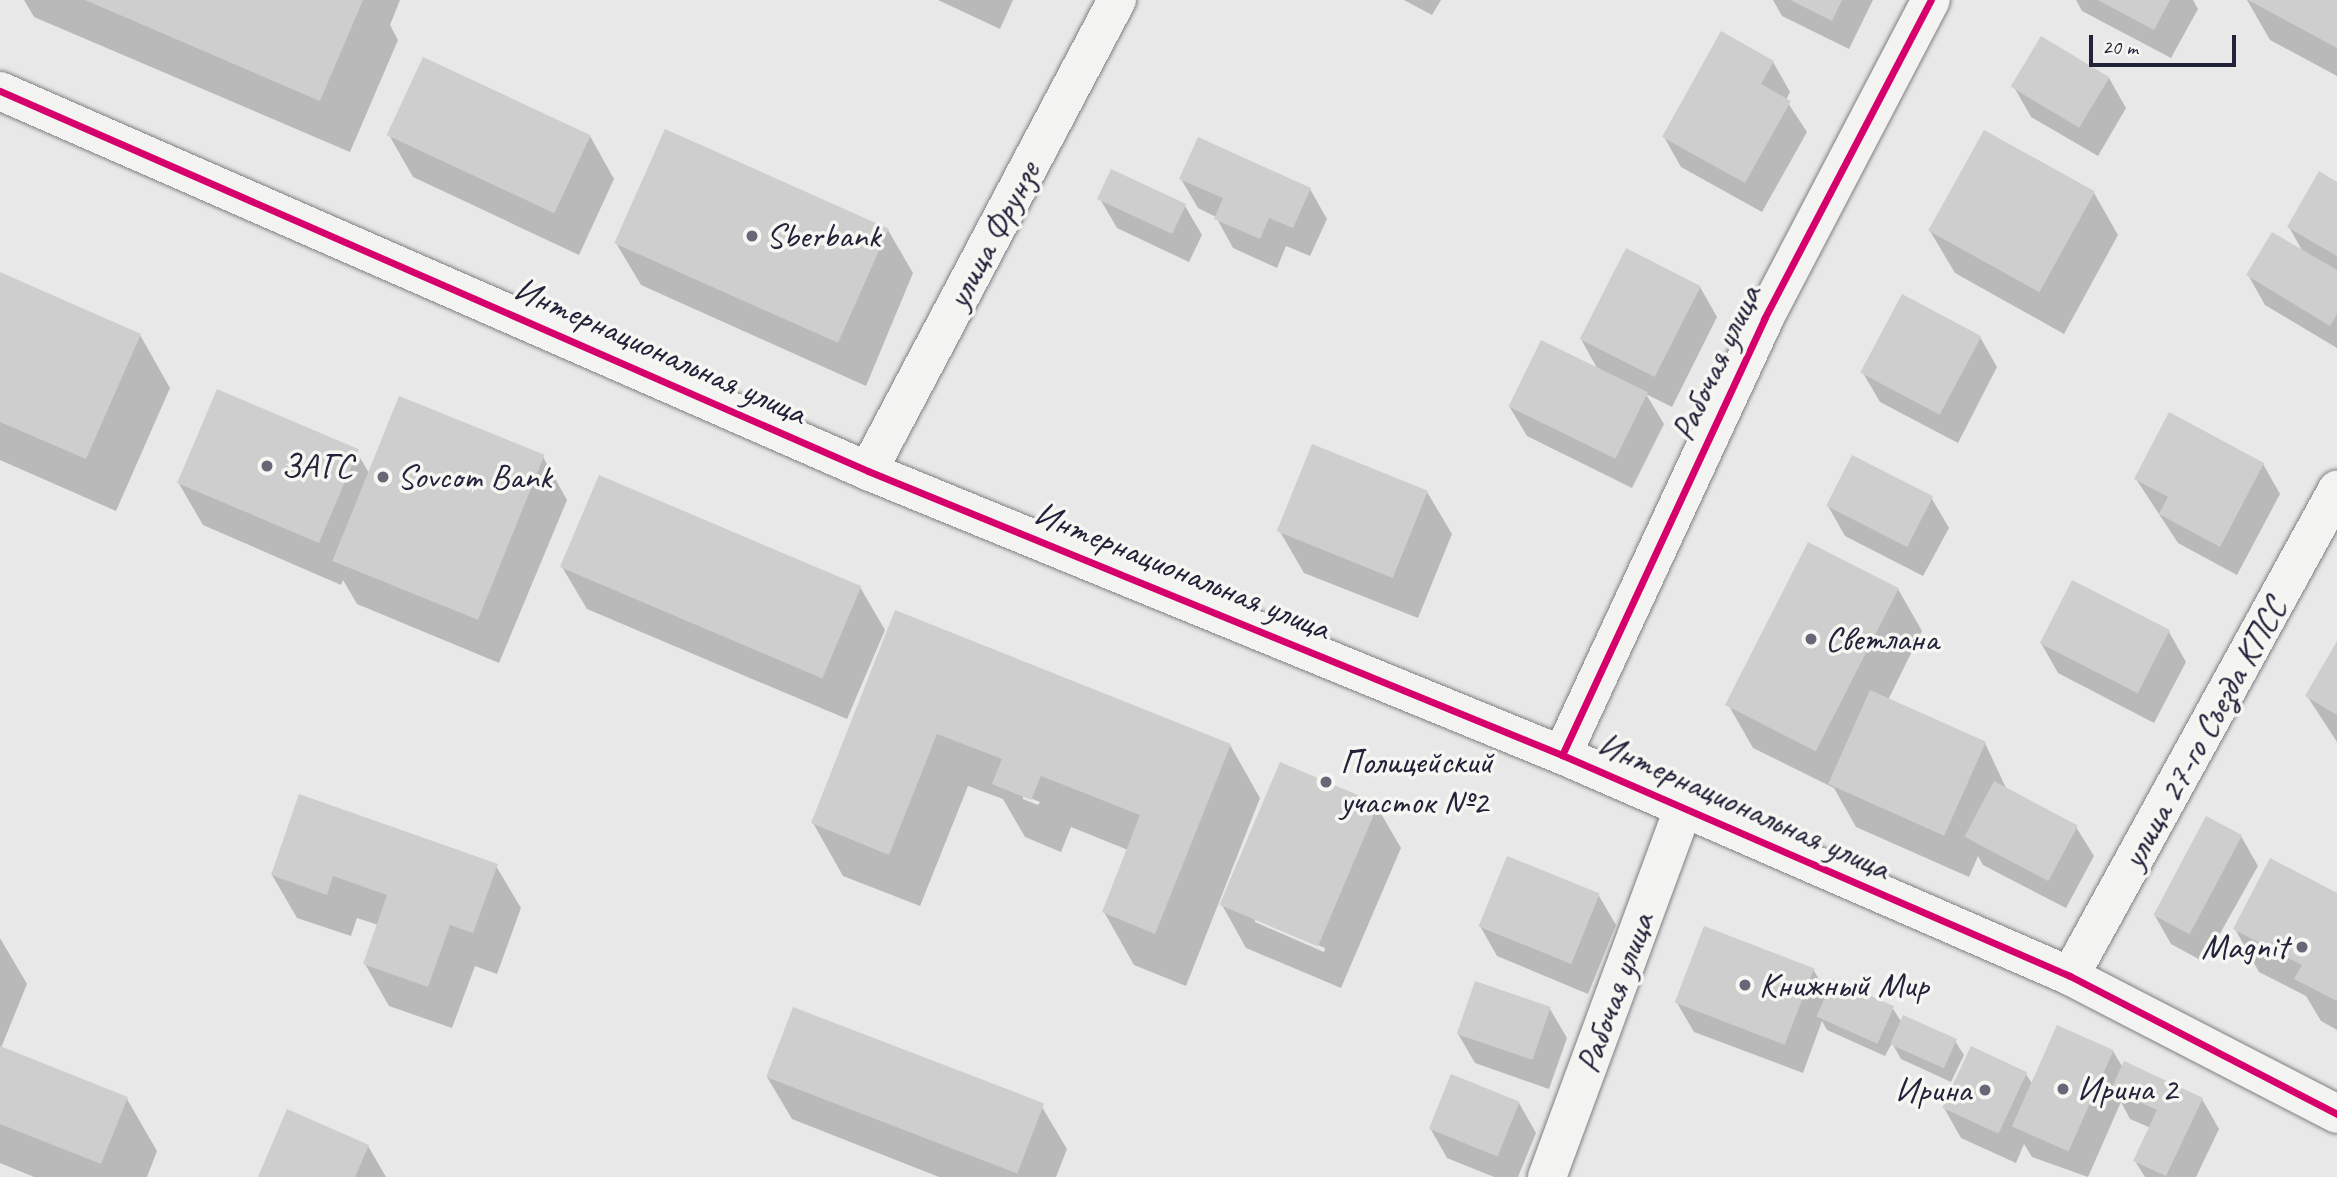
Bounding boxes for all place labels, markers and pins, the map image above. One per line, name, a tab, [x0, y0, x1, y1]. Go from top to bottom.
place label: Sberbank	[766, 215, 880, 257]
marker: Sberbank	[744, 228, 760, 244]
place label: ЗАГС	[281, 445, 353, 487]
place label: Sovcom Bank	[397, 456, 553, 498]
marker: ЗАГС	[259, 458, 275, 474]
marker: Sovcom Bank	[375, 469, 391, 485]
place label: Светлана	[1825, 618, 1938, 660]
marker: Светлана	[1803, 631, 1819, 647]
place label: Полицейский участок №2	[1340, 741, 1493, 823]
marker: Полицейский участок №2	[1318, 774, 1334, 790]
place label: Magnit	[2201, 926, 2288, 968]
marker: Magnit	[2294, 939, 2310, 955]
place label: Книжный Мир	[1759, 964, 1929, 1006]
marker: Книжный Мир	[1737, 977, 1753, 993]
place label: Ирина 2	[2077, 1068, 2177, 1110]
place label: Ирина	[1895, 1069, 1971, 1111]
marker: Ирина 2	[2055, 1081, 2071, 1097]
marker: Ирина	[1977, 1082, 1993, 1098]

